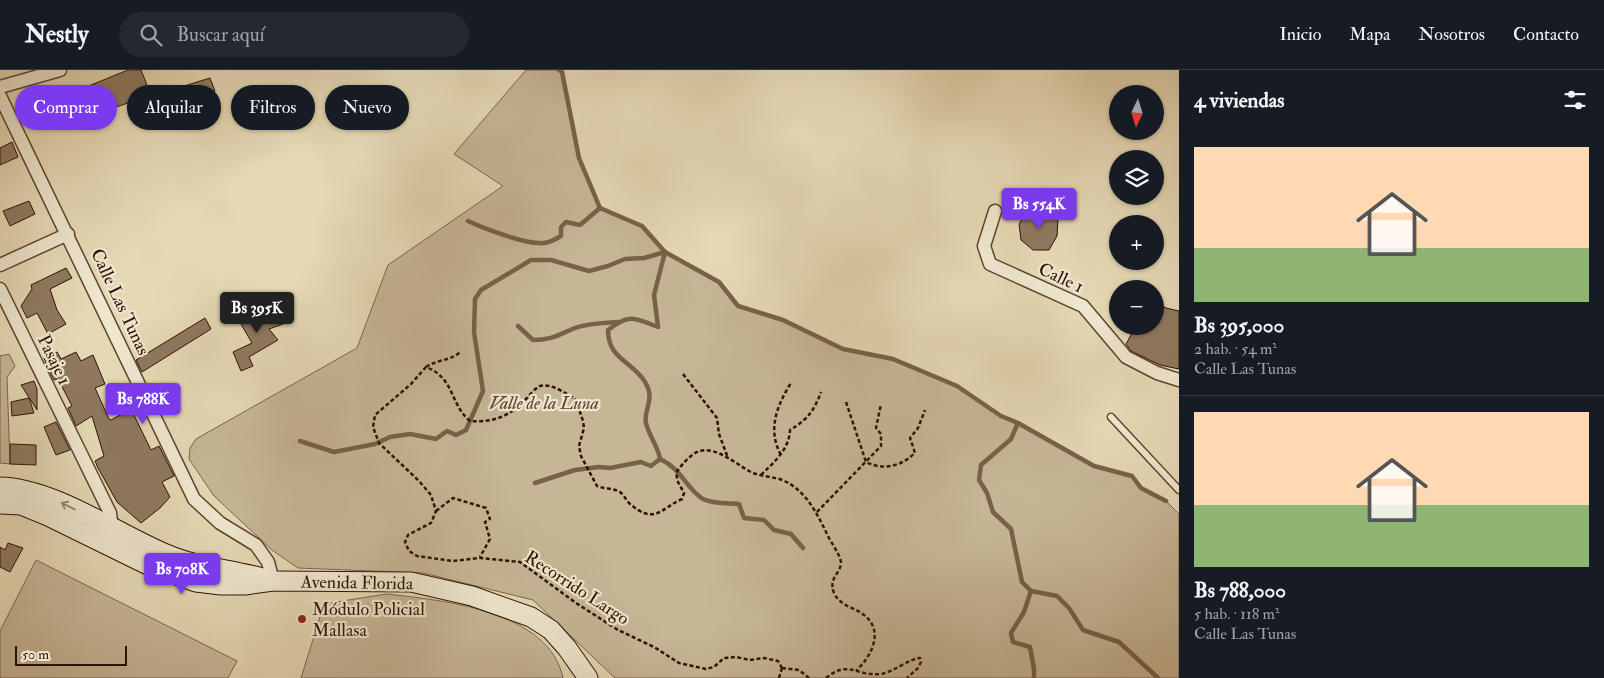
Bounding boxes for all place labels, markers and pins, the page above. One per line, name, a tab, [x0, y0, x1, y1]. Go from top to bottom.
pin: Bs 554K	[993, 188, 1085, 230]
pin: Bs 395K	[211, 292, 303, 334]
pin: Bs 788K	[97, 382, 189, 425]
pin: Bs 708K	[136, 552, 228, 595]
place label: Módulo Policial Mallasa	[312, 598, 425, 642]
marker: Módulo Policial Mallasa	[296, 613, 308, 625]

